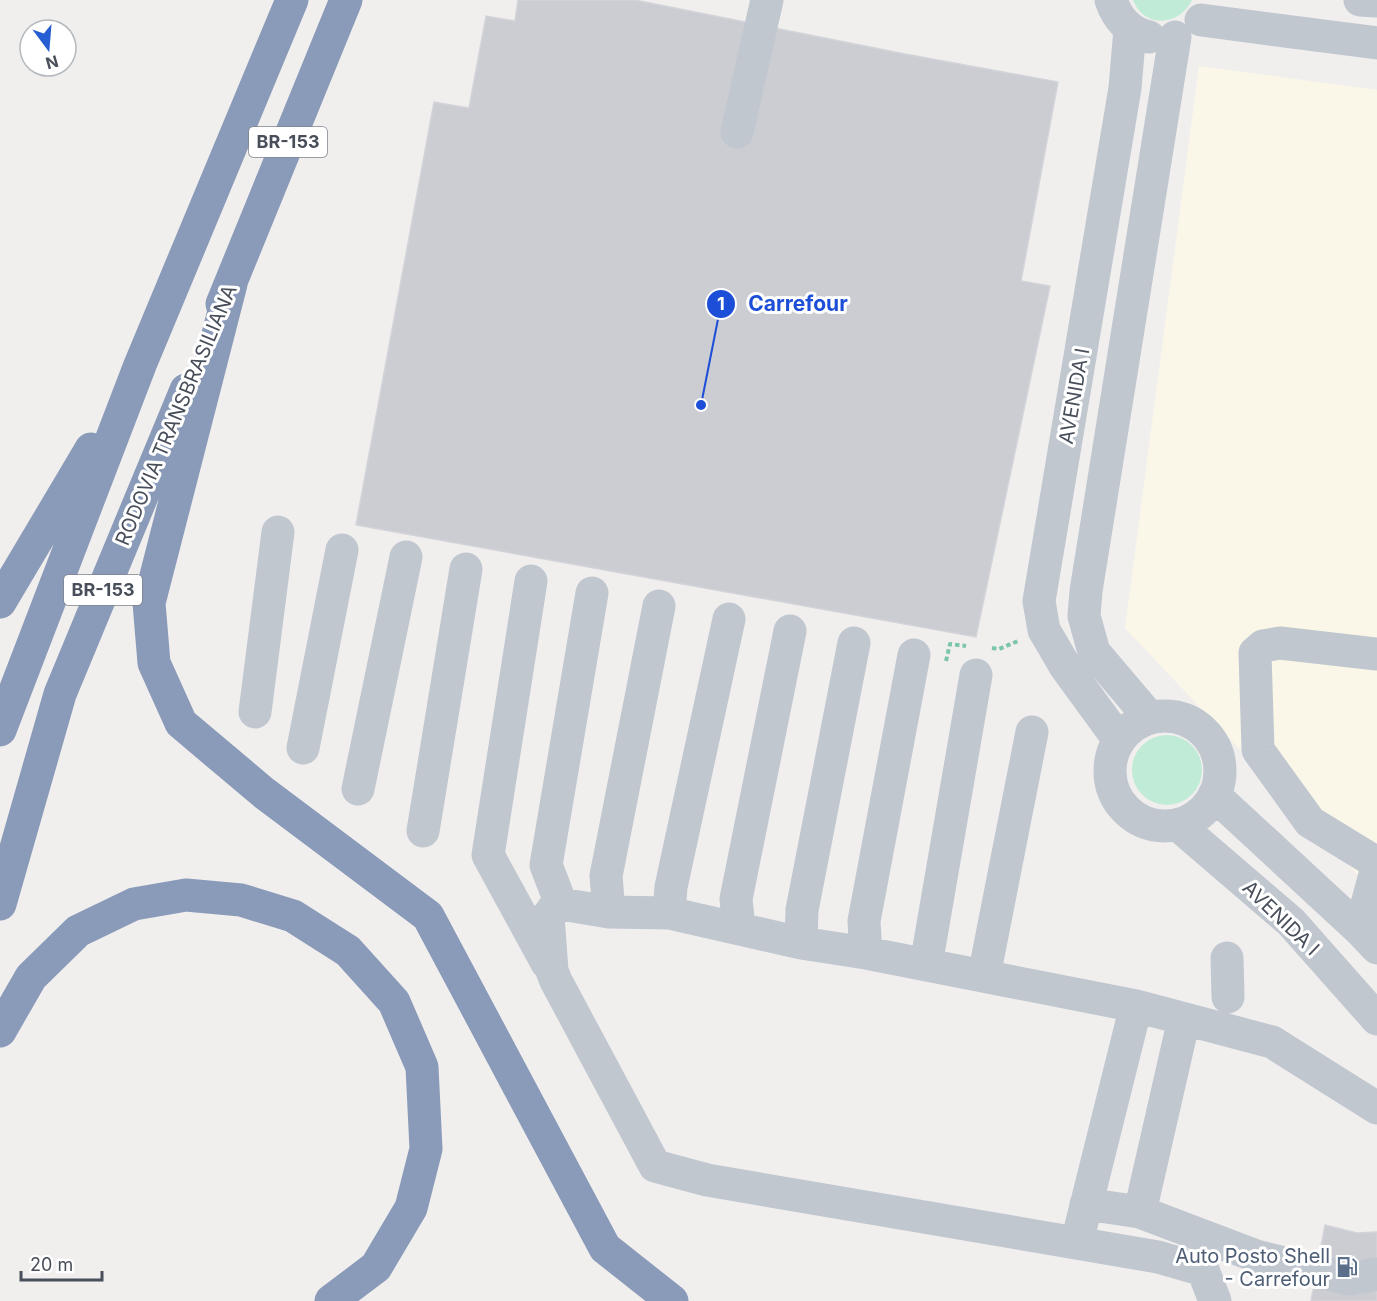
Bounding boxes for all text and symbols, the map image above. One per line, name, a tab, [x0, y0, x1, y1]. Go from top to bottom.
north arrow	[18, 18, 78, 78]
text: N	[44, 51, 61, 74]
road number: BR-153	[249, 127, 327, 157]
street label: RODOVIA TRANSBRASILIANA	[110, 281, 242, 549]
callout: Carrefour	[706, 284, 859, 323]
text: Carrefour	[748, 291, 848, 316]
text: 1	[717, 293, 725, 314]
street label: AVENIDA I	[1054, 346, 1094, 446]
road number: BR-153	[64, 575, 142, 605]
street label: AVENIDA I	[1238, 876, 1324, 960]
scale bar	[21, 1244, 102, 1282]
place label: Auto Posto Shell - Carrefour	[1175, 1244, 1330, 1291]
text: 20 m	[30, 1254, 73, 1275]
fuel station icon: Auto Posto Shell - Carrefour	[1335, 1255, 1359, 1279]

